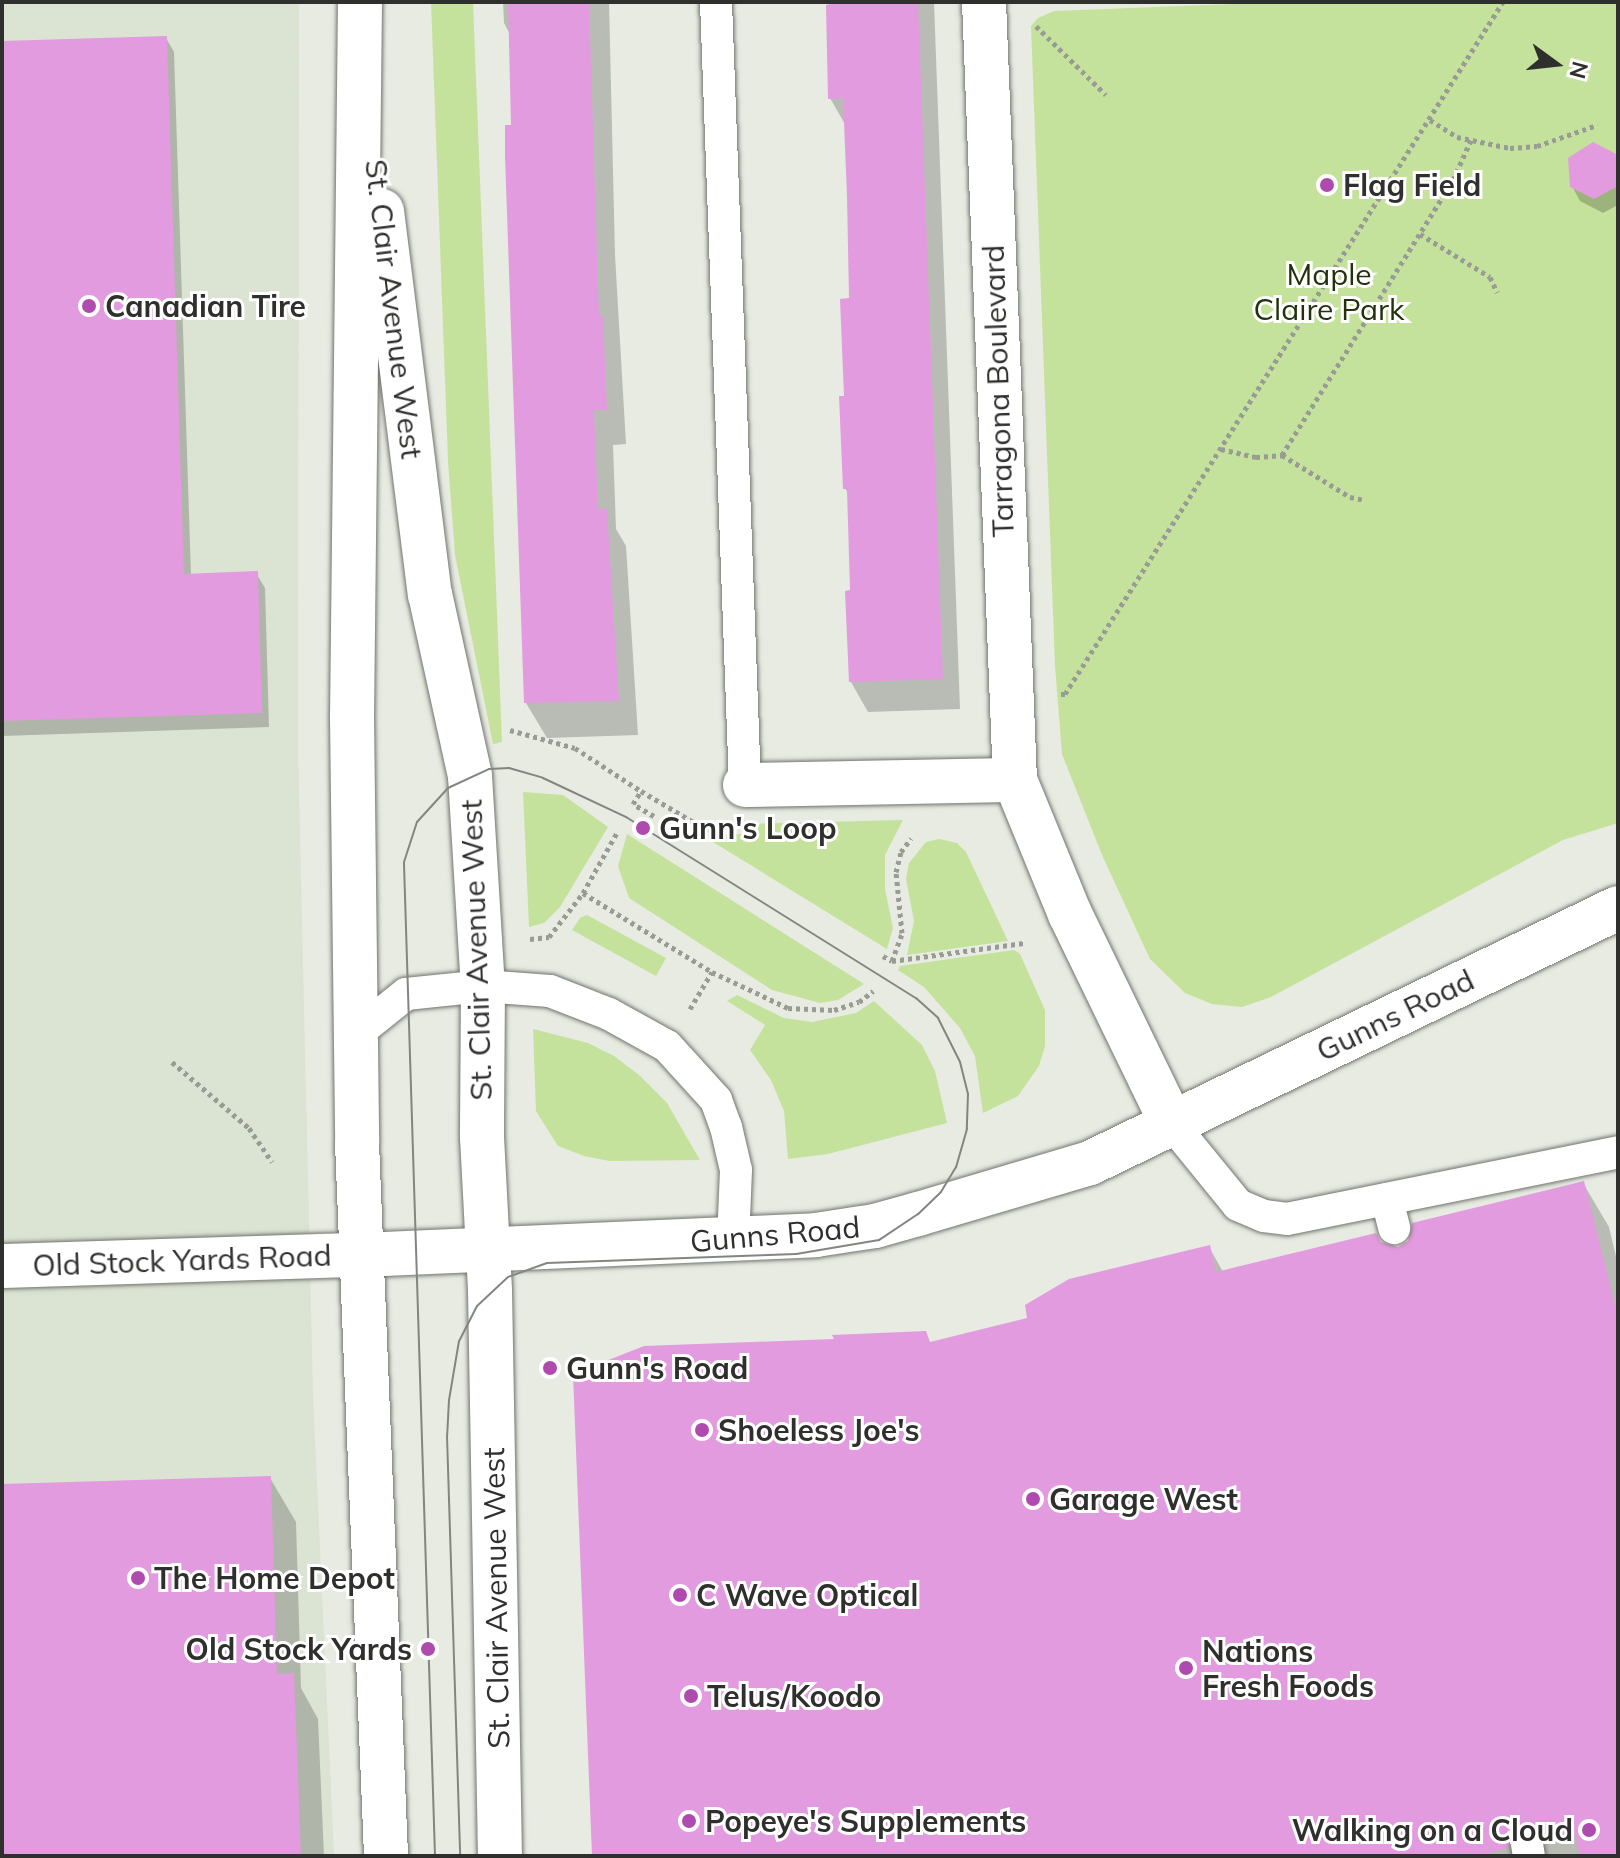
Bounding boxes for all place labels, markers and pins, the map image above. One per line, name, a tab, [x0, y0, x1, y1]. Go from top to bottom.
place label: Flag Field	[1343, 167, 1481, 203]
marker: Flag Field	[1318, 176, 1336, 194]
place label: Canadian Tire	[105, 288, 306, 324]
marker: Canadian Tire	[80, 297, 98, 315]
place label: Gunn's Loop	[659, 810, 837, 846]
marker: Gunn's Loop	[634, 819, 652, 837]
place label: Gunn's Road	[566, 1350, 748, 1386]
marker: Gunn's Road	[541, 1359, 559, 1377]
place label: Shoeless Joe's	[718, 1412, 920, 1448]
marker: Shoeless Joe's	[693, 1421, 711, 1439]
place label: Garage West	[1049, 1481, 1238, 1517]
marker: Garage West	[1024, 1490, 1042, 1508]
place label: The Home Depot	[154, 1560, 395, 1596]
marker: The Home Depot	[129, 1569, 147, 1587]
place label: C Wave Optical	[696, 1577, 918, 1613]
marker: C Wave Optical	[671, 1586, 689, 1604]
place label: Old Stock Yards	[185, 1631, 412, 1667]
place label: Nations Fresh Foods	[1202, 1633, 1374, 1704]
marker: Old Stock Yards	[419, 1640, 437, 1658]
marker: Nations Fresh Foods	[1177, 1659, 1195, 1677]
place label: Telus/Koodo	[707, 1678, 881, 1714]
marker: Telus/Koodo	[682, 1687, 700, 1705]
place label: Popeye's Supplements	[705, 1803, 1026, 1839]
marker: Popeye's Supplements	[680, 1812, 698, 1830]
place label: Walking on a Cloud	[1292, 1812, 1573, 1848]
marker: Walking on a Cloud	[1580, 1821, 1598, 1839]

